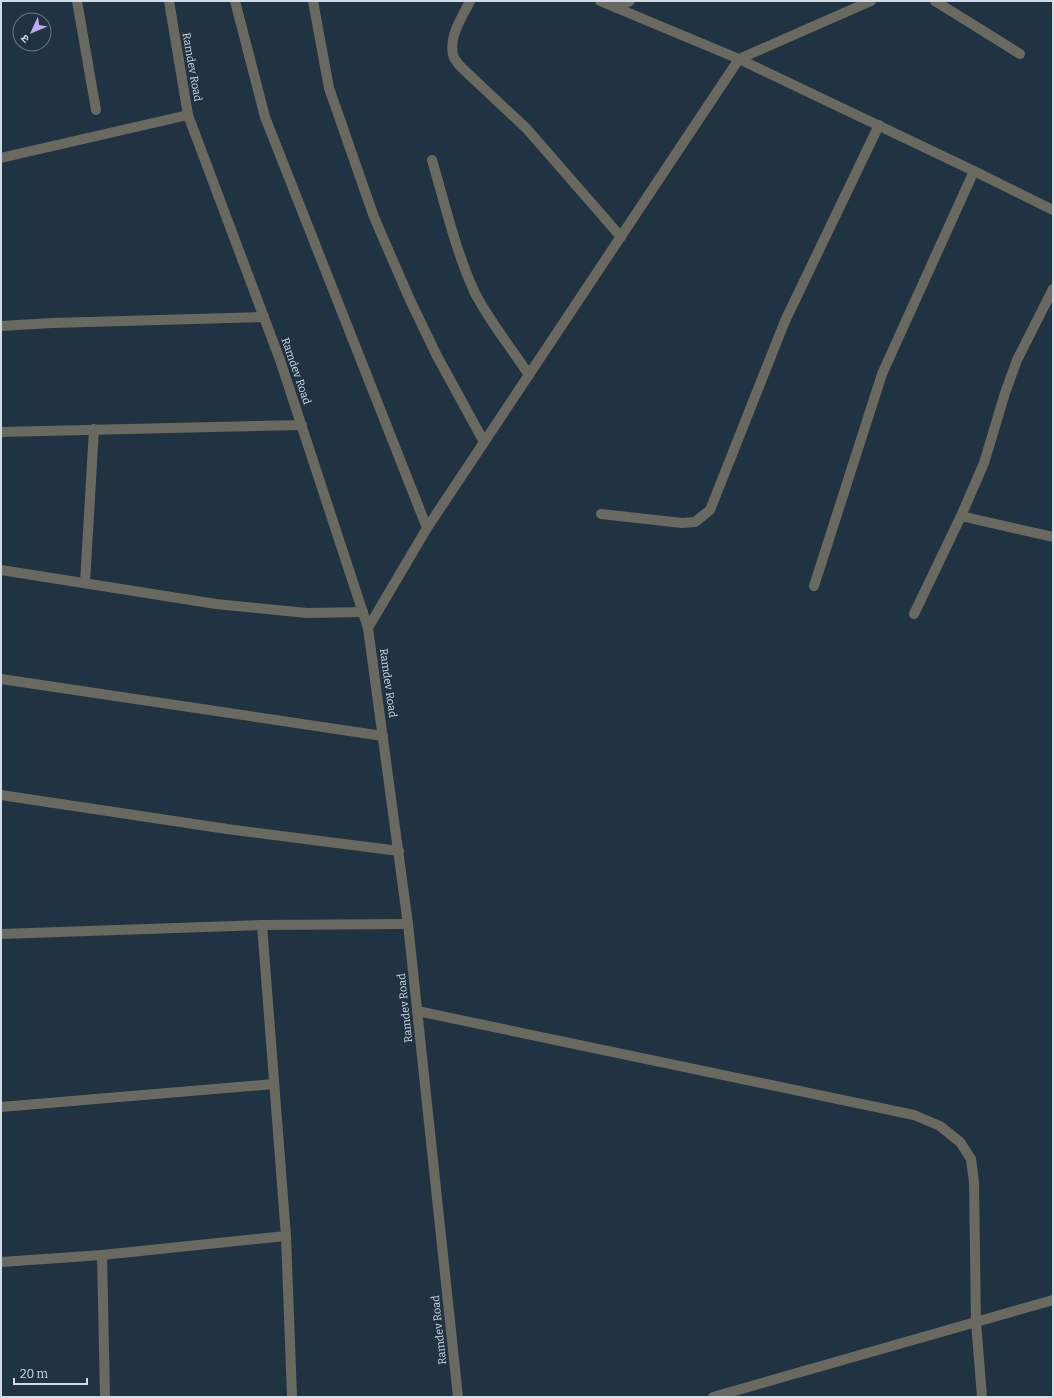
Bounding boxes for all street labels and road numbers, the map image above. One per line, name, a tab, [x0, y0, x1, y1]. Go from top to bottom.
street label: Ramdev Road	[180, 32, 205, 103]
street label: Ramdev Road	[278, 336, 314, 407]
street label: Ramdev Road	[377, 648, 399, 719]
street label: Ramdev Road	[395, 972, 415, 1043]
street label: Ramdev Road	[429, 1294, 449, 1365]

